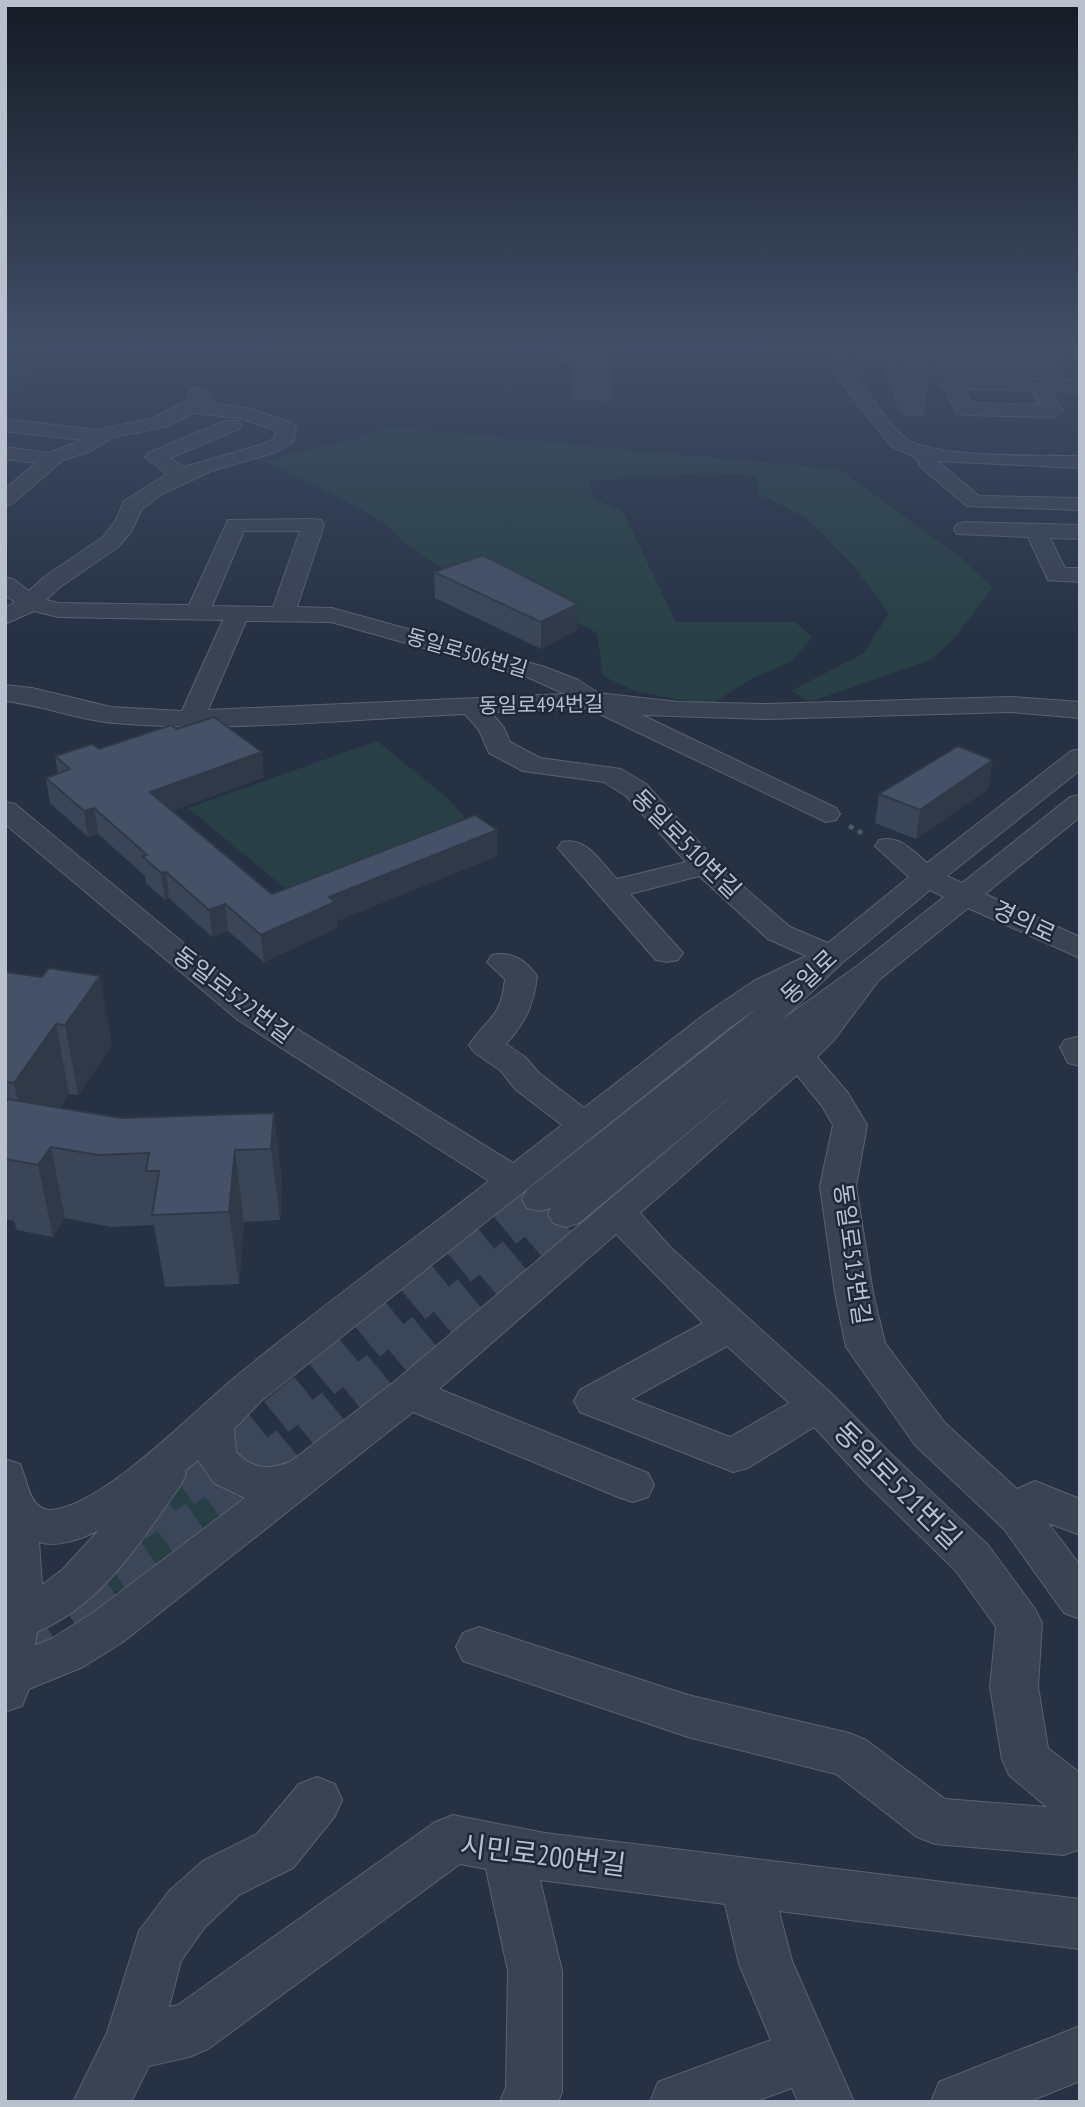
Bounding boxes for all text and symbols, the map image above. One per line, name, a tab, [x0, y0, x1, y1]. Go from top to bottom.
street label: 동일로506번길	[403, 622, 531, 683]
street label: 동일로494번길	[478, 690, 604, 719]
street label: 동일로510번길	[625, 782, 748, 905]
street label: 경의로	[988, 893, 1061, 950]
street label: 동일로522번길	[167, 939, 300, 1050]
street label: 동일로	[774, 943, 843, 1011]
street label: 동일로513번길	[827, 1181, 878, 1327]
street label: 동일로521번길	[826, 1413, 970, 1557]
street label: 시민로200번길	[458, 1826, 628, 1883]

